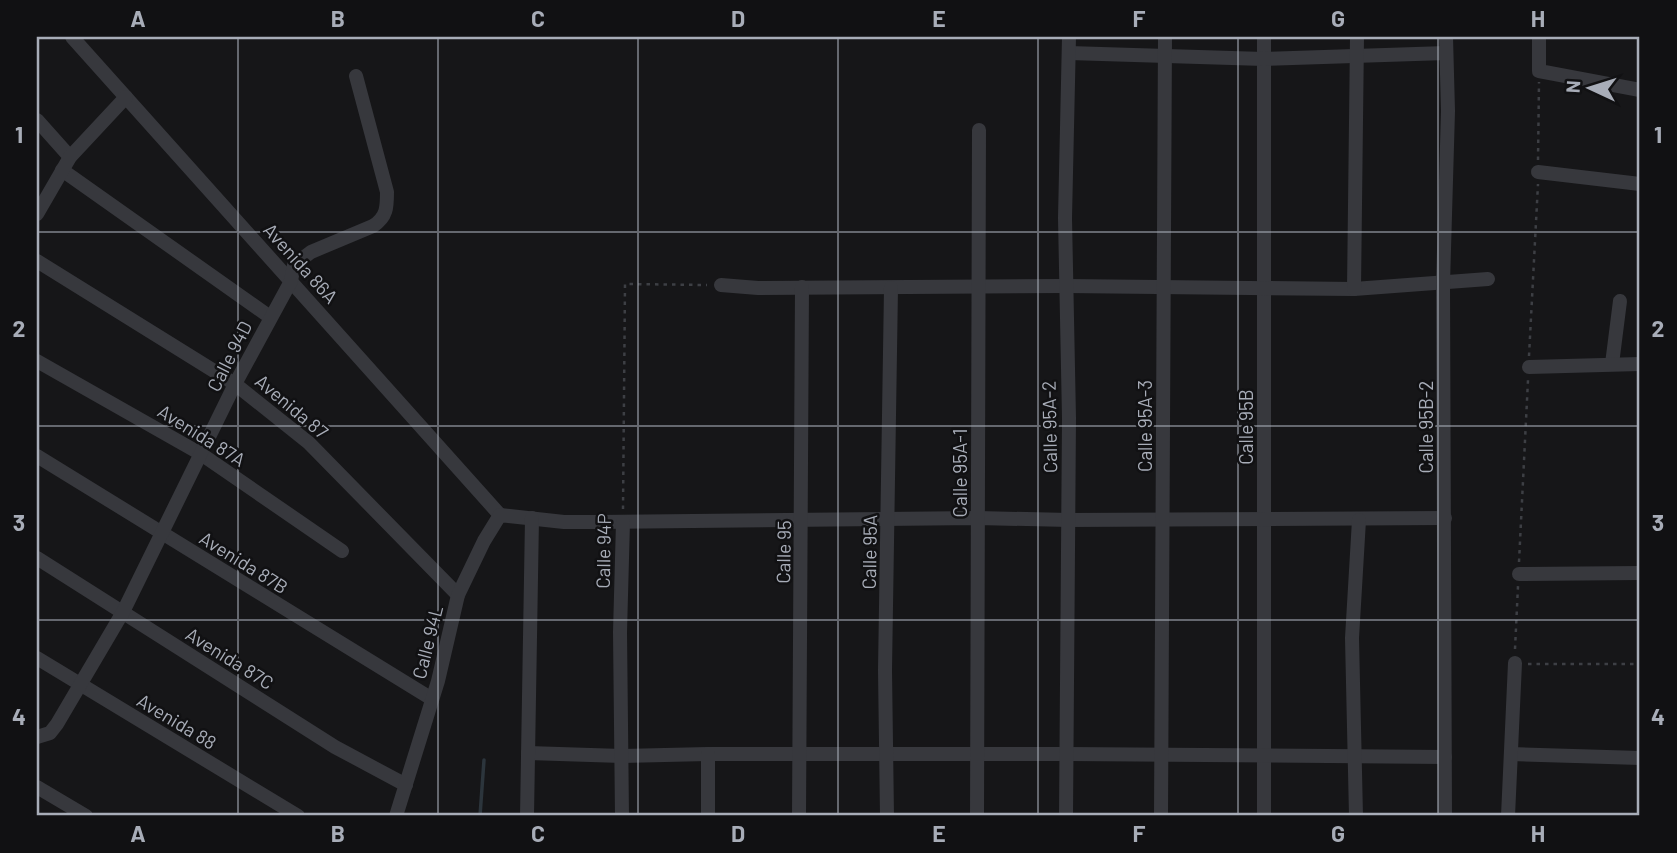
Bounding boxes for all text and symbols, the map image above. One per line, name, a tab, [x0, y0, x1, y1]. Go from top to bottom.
text: A	[130, 4, 146, 32]
text: B	[331, 4, 345, 32]
text: C	[531, 4, 545, 32]
text: D	[731, 4, 745, 32]
text: E	[932, 4, 946, 32]
text: F	[1133, 4, 1146, 32]
text: G	[1331, 4, 1345, 32]
text: H	[1531, 4, 1545, 32]
north arrow	[1554, 52, 1624, 122]
text: N	[1561, 80, 1584, 94]
text: 1	[15, 120, 23, 148]
text: 1	[1654, 120, 1662, 148]
street label: Avenida 86A	[259, 218, 343, 308]
text: 2	[13, 314, 25, 342]
text: 2	[1652, 314, 1664, 342]
street label: Calle 94D	[202, 317, 256, 395]
street label: Avenida 87	[251, 369, 333, 443]
street label: Calle 95A-3	[1133, 380, 1156, 472]
street label: Calle 95B-2	[1414, 380, 1437, 474]
street label: Calle 95A-2	[1037, 381, 1061, 473]
street label: Calle 95B	[1234, 389, 1257, 465]
street label: Avenida 87A	[154, 399, 250, 471]
street label: Calle 95A-1	[948, 429, 971, 517]
text: 3	[13, 508, 25, 536]
text: 3	[1652, 508, 1664, 536]
street label: Calle 94P	[591, 513, 615, 589]
street label: Calle 95A	[857, 514, 881, 590]
street label: Calle 95	[771, 520, 795, 584]
street label: Avenida 87B	[196, 526, 292, 598]
street label: Calle 94L	[407, 603, 447, 681]
street label: Avenida 87C	[182, 622, 278, 694]
street label: Avenida 88	[133, 688, 221, 754]
text: 4	[12, 702, 26, 730]
text: 4	[1651, 702, 1665, 730]
text: A	[130, 819, 146, 847]
text: B	[331, 819, 345, 847]
text: C	[531, 819, 545, 847]
text: D	[731, 819, 745, 847]
text: E	[932, 819, 946, 847]
text: F	[1133, 819, 1146, 847]
text: G	[1331, 819, 1345, 847]
text: H	[1531, 819, 1545, 847]

